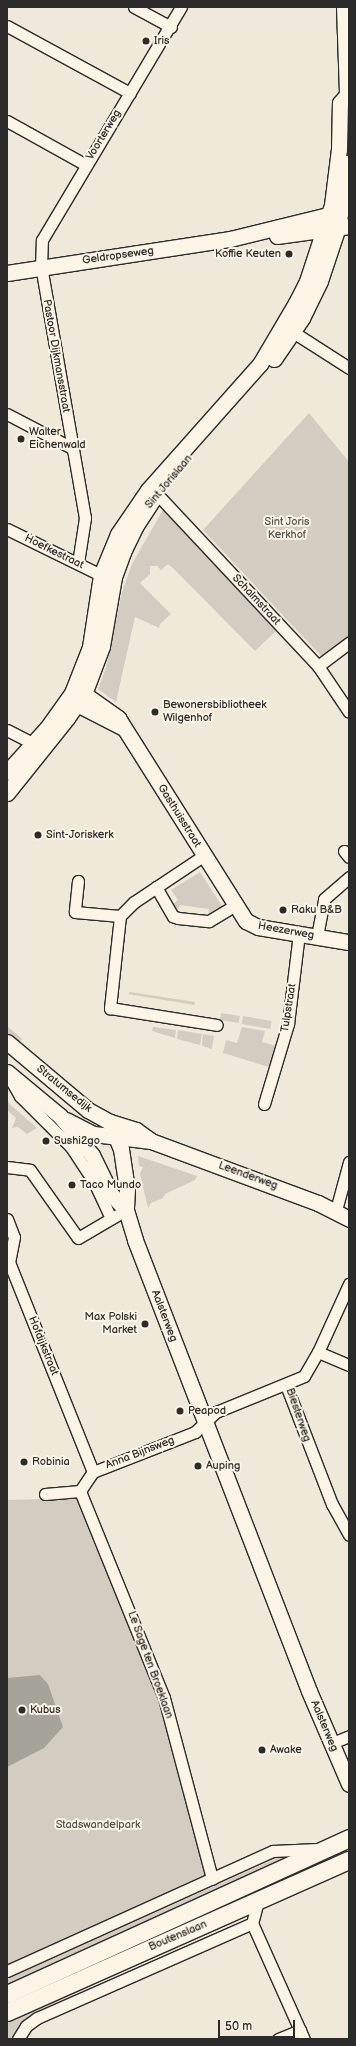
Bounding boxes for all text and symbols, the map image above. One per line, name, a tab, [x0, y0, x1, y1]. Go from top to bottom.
place label: Iris	[154, 34, 169, 48]
marker: Iris	[141, 36, 151, 46]
street label: Voorterweg	[84, 107, 124, 163]
street label: Geldropseweg	[81, 244, 155, 268]
place label: Koffie Keuten	[215, 247, 281, 261]
marker: Koffie Keuten	[284, 249, 294, 259]
street label: Pastoor Dijkmansstraat	[40, 298, 72, 414]
place label: Walter Eichenwald	[29, 426, 86, 452]
marker: Walter Eichenwald	[16, 434, 26, 444]
street label: Sint Jorislaan	[143, 452, 195, 512]
park label: Sint Joris Kerkhof	[264, 516, 310, 542]
street label: Hoefkestraat	[22, 532, 86, 572]
street label: Schalmstraat	[229, 572, 283, 628]
place label: Bewonersbibliotheek Wilgenhof	[163, 699, 267, 725]
marker: Bewonersbibliotheek Wilgenhof	[150, 707, 160, 717]
street label: Gasthuisstraat	[154, 782, 204, 850]
place label: Sint-Joriskerk	[46, 828, 114, 842]
marker: Sint-Joriskerk	[33, 830, 43, 840]
place label: Raku B&B	[291, 903, 342, 917]
marker: Raku B&B	[278, 905, 288, 915]
street label: Heezerweg	[257, 920, 315, 942]
street label: Tulpstraat	[279, 983, 299, 1033]
street label: Stratumsedijk	[34, 1063, 94, 1115]
place label: Sushi2go	[54, 1134, 100, 1148]
marker: Sushi2go	[41, 1136, 51, 1146]
street label: Leenderweg	[217, 1159, 279, 1193]
place label: Taco Mundo	[80, 1178, 141, 1192]
marker: Taco Mundo	[67, 1180, 77, 1190]
street label: Aalsterweg	[148, 1288, 180, 1344]
place label: Max Polski Market	[85, 1311, 137, 1337]
street label: Hofdijkstraat	[25, 1315, 61, 1377]
marker: Max Polski Market	[140, 1319, 150, 1329]
street label: Biesterweg	[283, 1386, 313, 1444]
place label: Peapod	[188, 1404, 226, 1418]
marker: Peapod	[175, 1406, 185, 1416]
street label: Anna Bijnsweg	[104, 1434, 176, 1472]
place label: Robinia	[32, 1455, 70, 1469]
marker: Robinia	[19, 1457, 29, 1467]
place label: Auping	[206, 1459, 240, 1473]
marker: Auping	[193, 1461, 203, 1471]
street label: Le Sage ten Broeklaan	[124, 1609, 176, 1721]
street label: Aalsterweg	[307, 1698, 341, 1754]
place label: Kubus	[30, 1703, 61, 1717]
marker: Kubus	[17, 1705, 27, 1715]
place label: Awake	[270, 1743, 302, 1757]
marker: Awake	[257, 1745, 267, 1755]
park label: Stadswandelpark	[56, 1818, 140, 1832]
street label: Boutenslaan	[147, 1918, 209, 1954]
scale bar	[220, 2012, 297, 2038]
text: 50 m	[225, 2019, 252, 2034]

